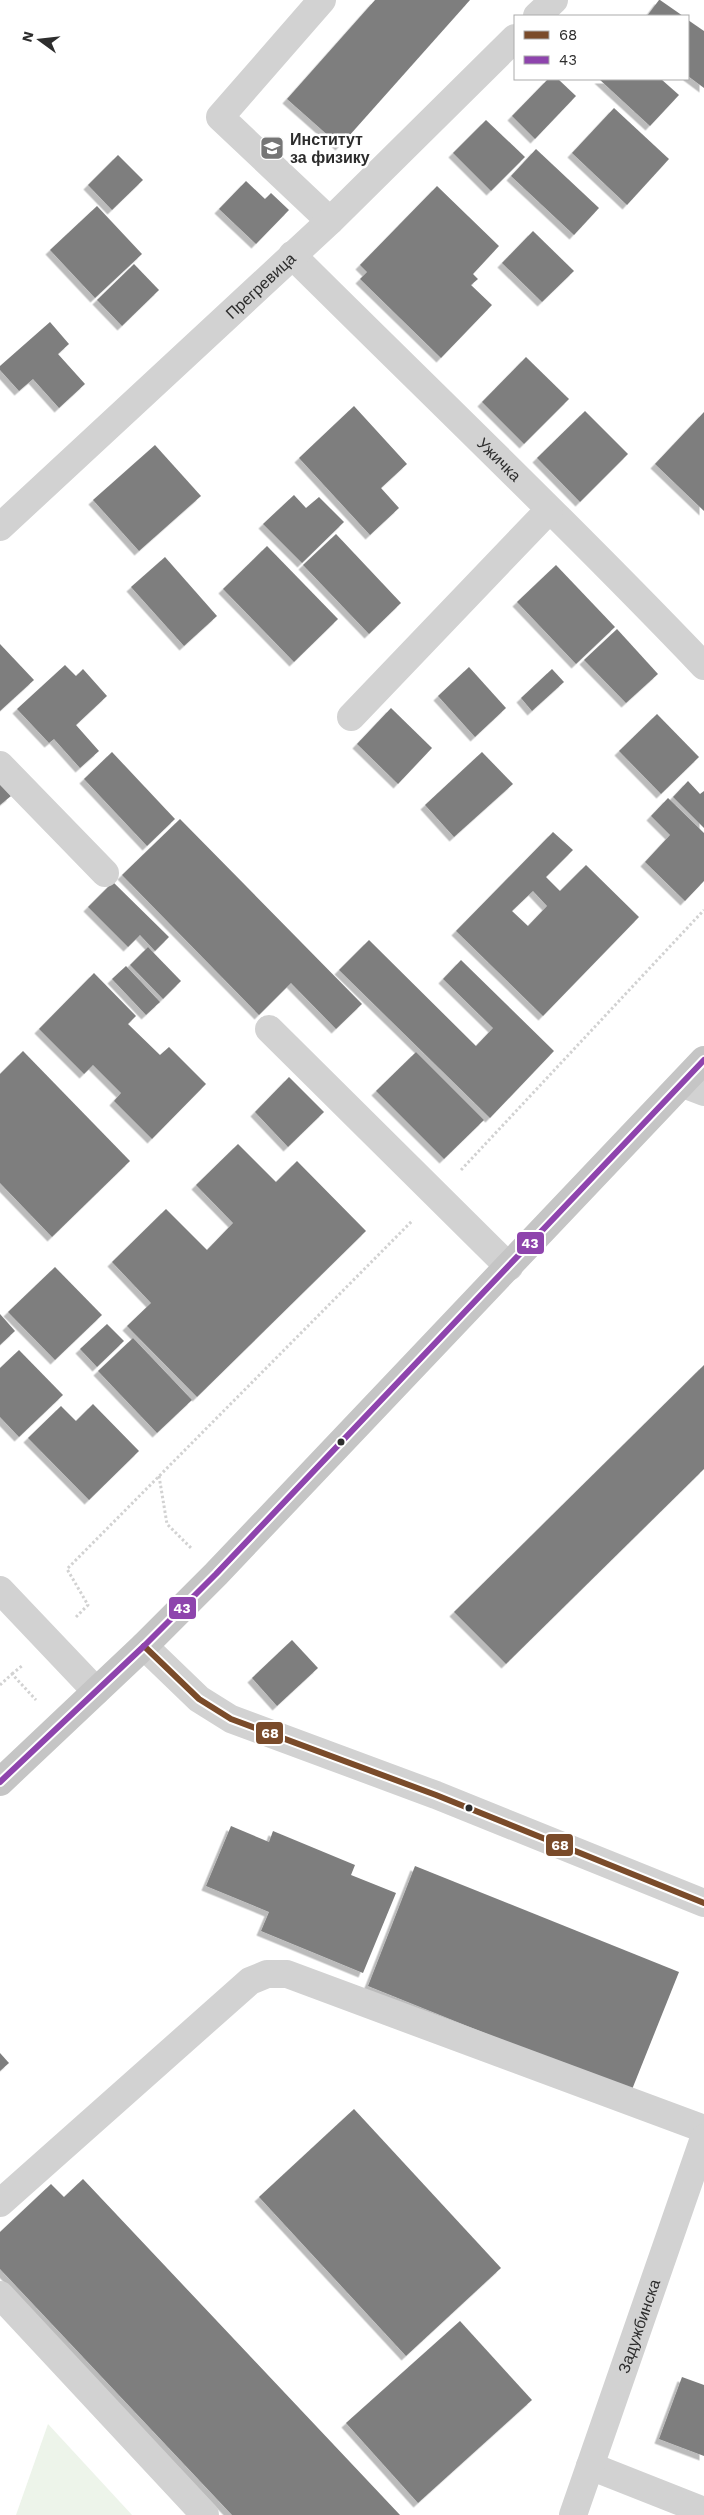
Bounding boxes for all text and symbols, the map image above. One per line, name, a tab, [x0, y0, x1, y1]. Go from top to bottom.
north arrow	[15, 15, 65, 65]
legend	[514, 15, 689, 80]
text: 68	[559, 26, 577, 44]
text: N	[18, 30, 37, 44]
text: 43	[559, 51, 577, 69]
place label: Институт за физику	[290, 130, 370, 167]
school or university icon: Институт за физику	[259, 135, 285, 161]
street label: Прегревица	[221, 249, 299, 323]
street label: Ужичка	[473, 434, 525, 485]
line badge: 43	[516, 1231, 545, 1255]
text: 43	[521, 1235, 539, 1251]
unlabelled marker	[336, 1437, 346, 1447]
line badge: 43	[168, 1596, 197, 1620]
text: 43	[173, 1600, 191, 1616]
line badge: 68	[255, 1721, 284, 1745]
text: 68	[261, 1725, 279, 1741]
unlabelled marker	[464, 1803, 474, 1813]
line badge: 68	[545, 1833, 574, 1857]
text: 68	[551, 1837, 569, 1853]
street label: Задужбинска	[614, 2276, 664, 2376]

